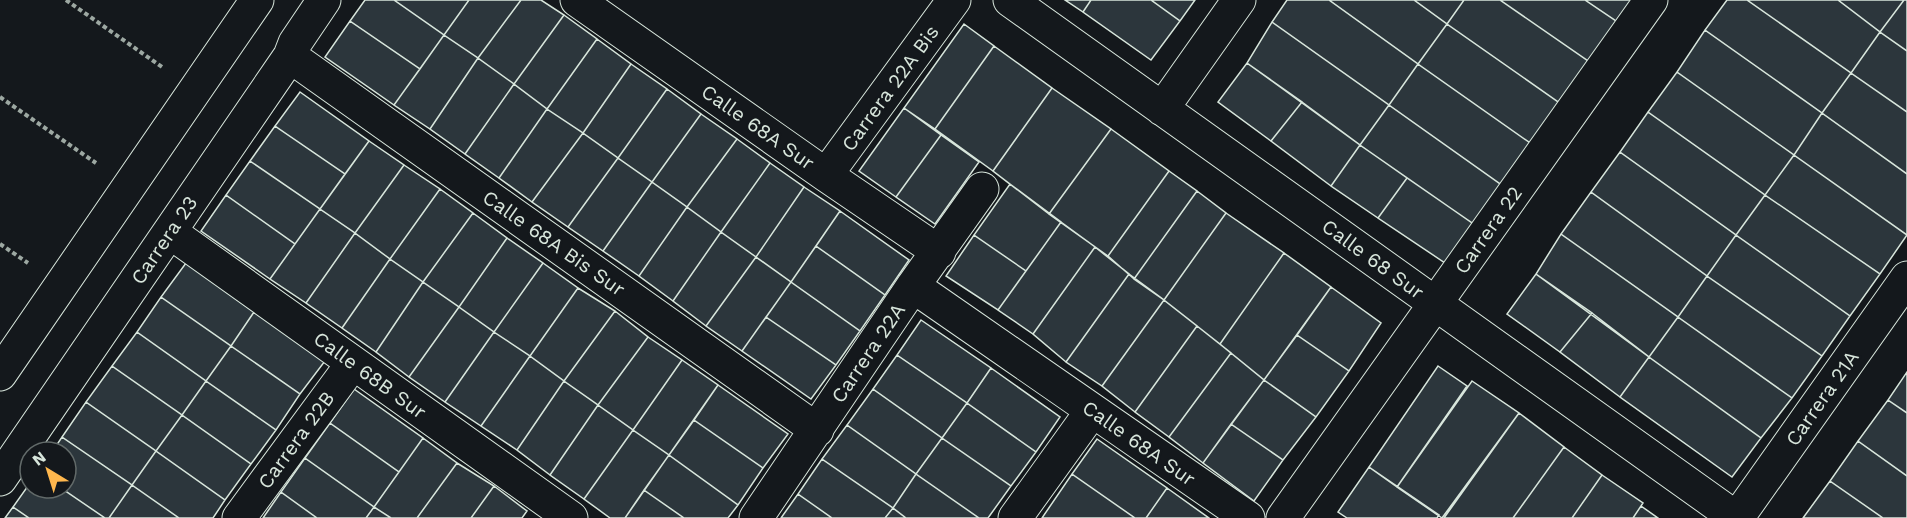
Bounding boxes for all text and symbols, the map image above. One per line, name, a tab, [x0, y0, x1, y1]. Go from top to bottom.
street label: Carrera 22A Bis	[836, 20, 944, 156]
street label: Calle 68A Sur	[697, 79, 819, 175]
street label: Carrera 22	[1449, 182, 1527, 278]
street label: Calle 68A Bis Sur	[478, 185, 630, 301]
street label: Carrera 23	[126, 191, 202, 289]
street label: Calle 68 Sur	[1317, 214, 1429, 304]
street label: Carrera 22A	[826, 299, 910, 407]
street label: Calle 68B Sur	[309, 326, 431, 424]
street label: Carrera 21A	[1780, 346, 1864, 450]
street label: Carrera 22B	[253, 387, 339, 493]
street label: Calle 68A Sur	[1078, 395, 1200, 491]
north arrow	[18, 440, 78, 500]
text: N	[29, 447, 50, 470]

